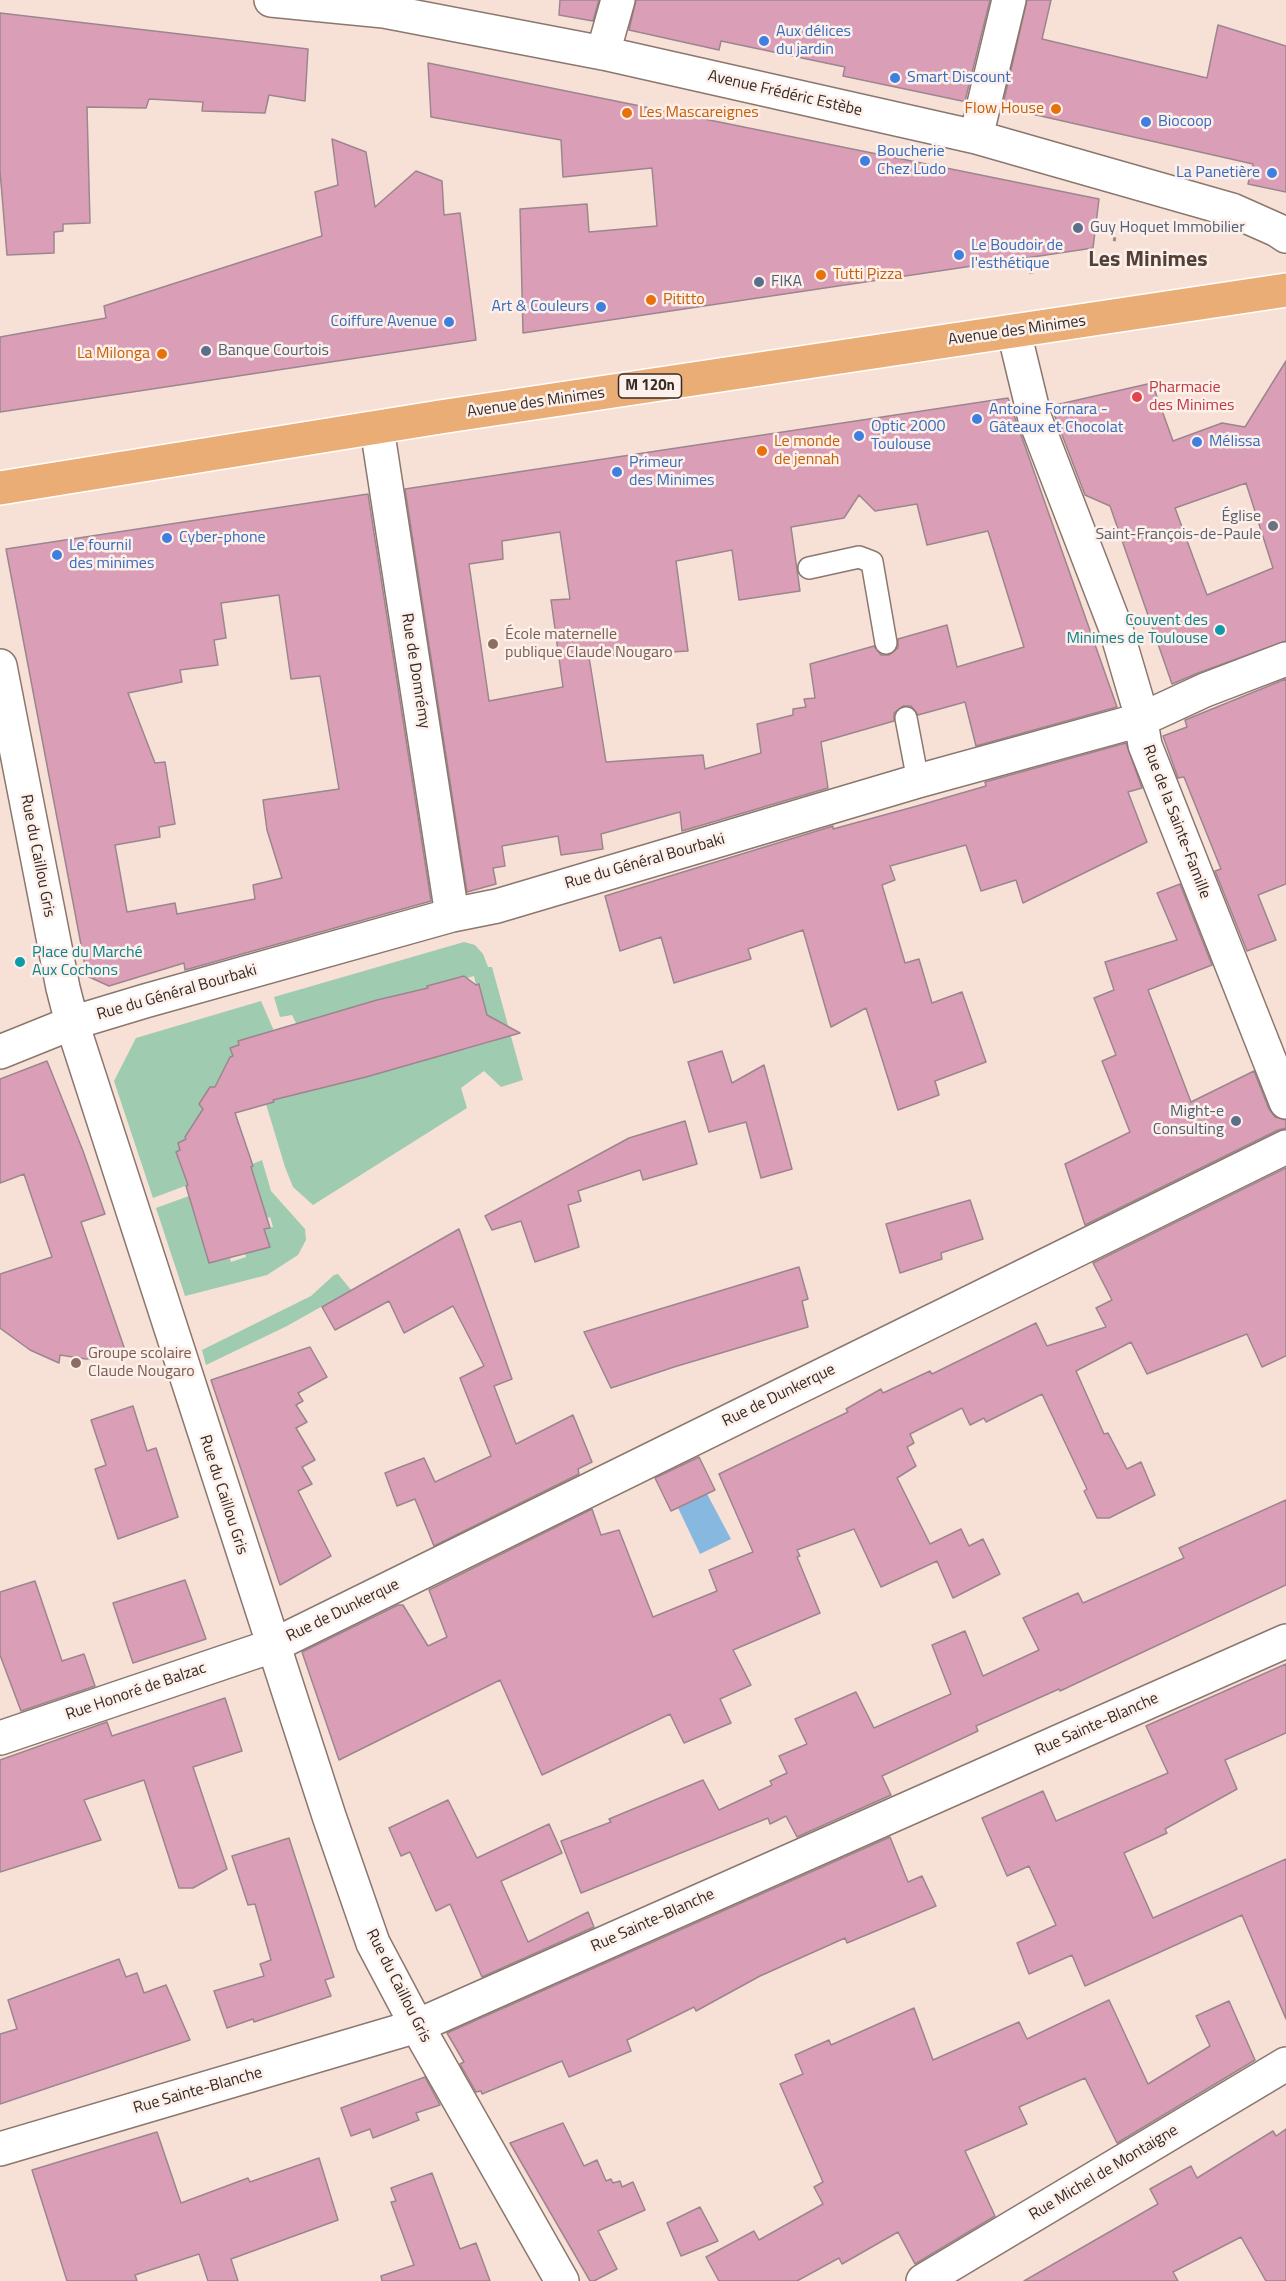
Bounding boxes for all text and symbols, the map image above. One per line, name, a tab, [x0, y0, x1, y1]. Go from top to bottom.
place label: Aux délices du jardin	[776, 22, 851, 60]
marker: Aux délices du jardin	[757, 34, 771, 48]
street label: Avenue Frédéric Estèbe	[706, 67, 864, 121]
place label: Smart Discount	[907, 68, 1011, 88]
marker: Smart Discount	[888, 71, 902, 85]
place label: Flow House	[965, 99, 1044, 119]
marker: Flow House	[1049, 102, 1063, 116]
place label: Les Mascareignes	[639, 103, 759, 123]
marker: Les Mascareignes	[620, 106, 634, 120]
place label: Biocoop	[1158, 112, 1212, 132]
marker: Biocoop	[1139, 115, 1153, 129]
place label: Boucherie Chez Ludo	[877, 142, 946, 180]
marker: Boucherie Chez Ludo	[858, 154, 872, 168]
place label: La Panetière	[1176, 163, 1260, 183]
marker: La Panetière	[1265, 166, 1279, 180]
place label: Guy Hoquet Immobilier	[1090, 218, 1245, 238]
marker: Guy Hoquet Immobilier	[1071, 221, 1085, 235]
place label: Le Boudoir de l'esthétique	[971, 236, 1063, 274]
marker: Le Boudoir de l'esthétique	[952, 248, 966, 262]
district label: Les Minimes	[1088, 248, 1208, 274]
place label: Tutti Pizza	[833, 265, 902, 285]
marker: Tutti Pizza	[814, 268, 828, 282]
place label: FIKA	[771, 272, 802, 292]
marker: FIKA	[752, 275, 766, 289]
place label: Pititto	[663, 290, 705, 310]
marker: Pititto	[644, 293, 658, 307]
place label: Art & Couleurs	[492, 297, 589, 317]
marker: Art & Couleurs	[594, 300, 608, 314]
place label: Coiffure Avenue	[330, 312, 437, 332]
street label: Avenue des Minimes	[947, 312, 1087, 350]
marker: Coiffure Avenue	[442, 315, 456, 329]
place label: Banque Courtois	[218, 341, 329, 361]
place label: La Milonga	[77, 344, 150, 364]
marker: Banque Courtois	[199, 344, 213, 358]
marker: La Milonga	[155, 347, 169, 361]
road number: M 120n	[618, 374, 682, 398]
place label: Pharmacie des Minimes	[1149, 378, 1234, 416]
street label: Avenue des Minimes	[466, 384, 606, 422]
marker: Pharmacie des Minimes	[1130, 390, 1144, 404]
place label: Antoine Fornara - Gâteaux et Chocolat	[989, 400, 1123, 438]
marker: Antoine Fornara - Gâteaux et Chocolat	[970, 412, 984, 426]
place label: Optic 2000 Toulouse	[871, 417, 945, 455]
marker: Optic 2000 Toulouse	[852, 429, 866, 443]
place label: Le monde de jennah	[774, 432, 840, 470]
place label: Mélissa	[1209, 432, 1261, 452]
marker: Mélissa	[1190, 435, 1204, 449]
marker: Le monde de jennah	[755, 444, 769, 458]
place label: Primeur des Minimes	[629, 453, 714, 491]
marker: Primeur des Minimes	[610, 465, 624, 479]
place label: Église Saint-François-de-Paule	[1095, 507, 1261, 545]
marker: Église Saint-François-de-Paule	[1266, 519, 1280, 533]
place label: Cyber-phone	[179, 528, 266, 548]
marker: Cyber-phone	[160, 531, 174, 545]
place label: Le fournil des minimes	[69, 536, 154, 574]
marker: Le fournil des minimes	[50, 548, 64, 562]
place label: Couvent des Minimes de Toulouse	[1066, 611, 1208, 649]
street label: Rue de Domrémy	[396, 612, 434, 730]
marker: Couvent des Minimes de Toulouse	[1213, 623, 1227, 637]
place label: École maternelle publique Claude Nougaro	[505, 625, 673, 663]
marker: École maternelle publique Claude Nougaro	[486, 637, 500, 651]
street label: Rue de la Sainte-Famille	[1138, 743, 1214, 901]
street label: Rue du Caillou Gris	[16, 793, 58, 919]
street label: Rue du Général Bourbaki	[563, 830, 727, 894]
place label: Place du Marché Aux Cochons	[32, 943, 143, 981]
marker: Place du Marché Aux Cochons	[13, 955, 27, 969]
street label: Rue du Général Bourbaki	[95, 961, 259, 1025]
place label: Might-e Consulting	[1153, 1102, 1224, 1140]
marker: Might-e Consulting	[1229, 1114, 1243, 1128]
place label: Groupe scolaire Claude Nougaro	[88, 1344, 195, 1382]
marker: Groupe scolaire Claude Nougaro	[69, 1356, 83, 1370]
street label: Rue de Dunkerque	[719, 1360, 839, 1432]
street label: Rue du Caillou Gris	[195, 1433, 251, 1557]
street label: Rue de Dunkerque	[283, 1575, 403, 1647]
street label: Rue Honoré de Balzac	[63, 1659, 209, 1725]
street label: Rue Sainte-Blanche	[1032, 1689, 1162, 1761]
street label: Rue Sainte-Blanche	[588, 1885, 718, 1957]
street label: Rue du Caillou Gris	[361, 1926, 435, 2046]
street label: Rue Sainte-Blanche	[131, 2063, 265, 2119]
street label: Rue Michel de Montaigne	[1026, 2121, 1182, 2225]

